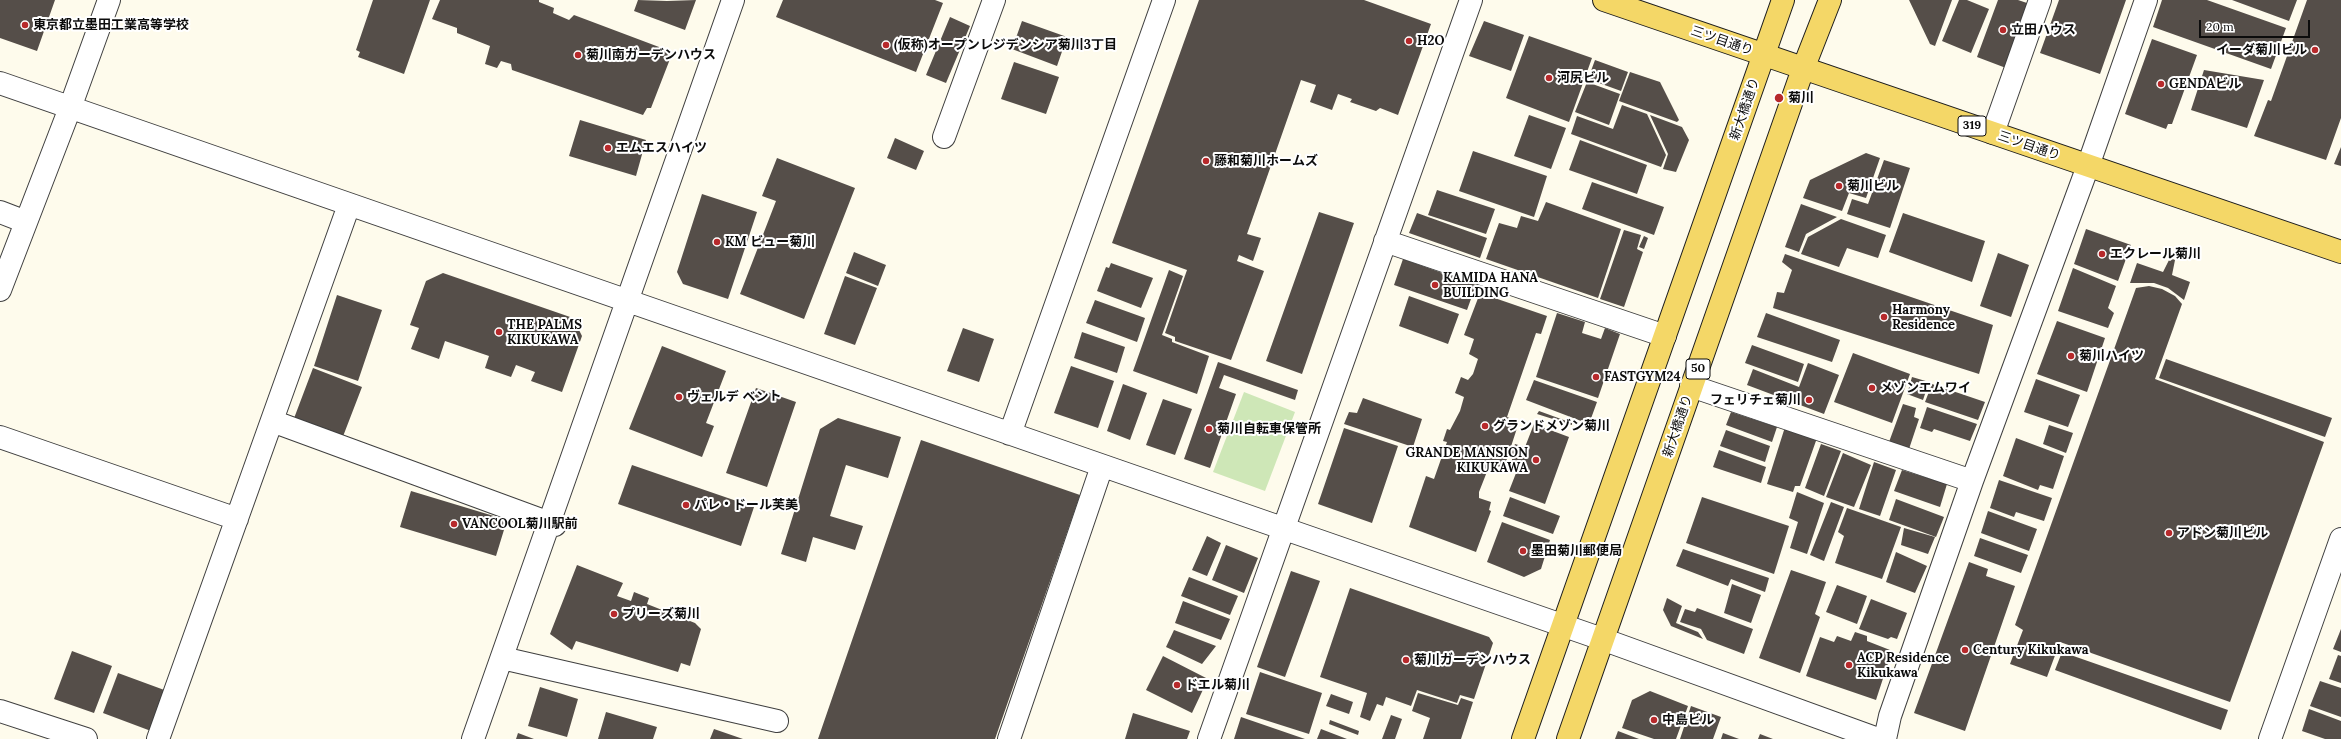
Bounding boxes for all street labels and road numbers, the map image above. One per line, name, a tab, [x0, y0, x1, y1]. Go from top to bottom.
street label: 三ツ目通り	[1689, 23, 1755, 59]
street label: 新大橋通り	[1727, 76, 1763, 142]
road number: 319	[1958, 116, 1986, 136]
street label: 三ツ目通り	[1996, 128, 2062, 164]
road number: 50	[1686, 359, 1710, 379]
street label: 新大橋通り	[1660, 393, 1696, 459]

